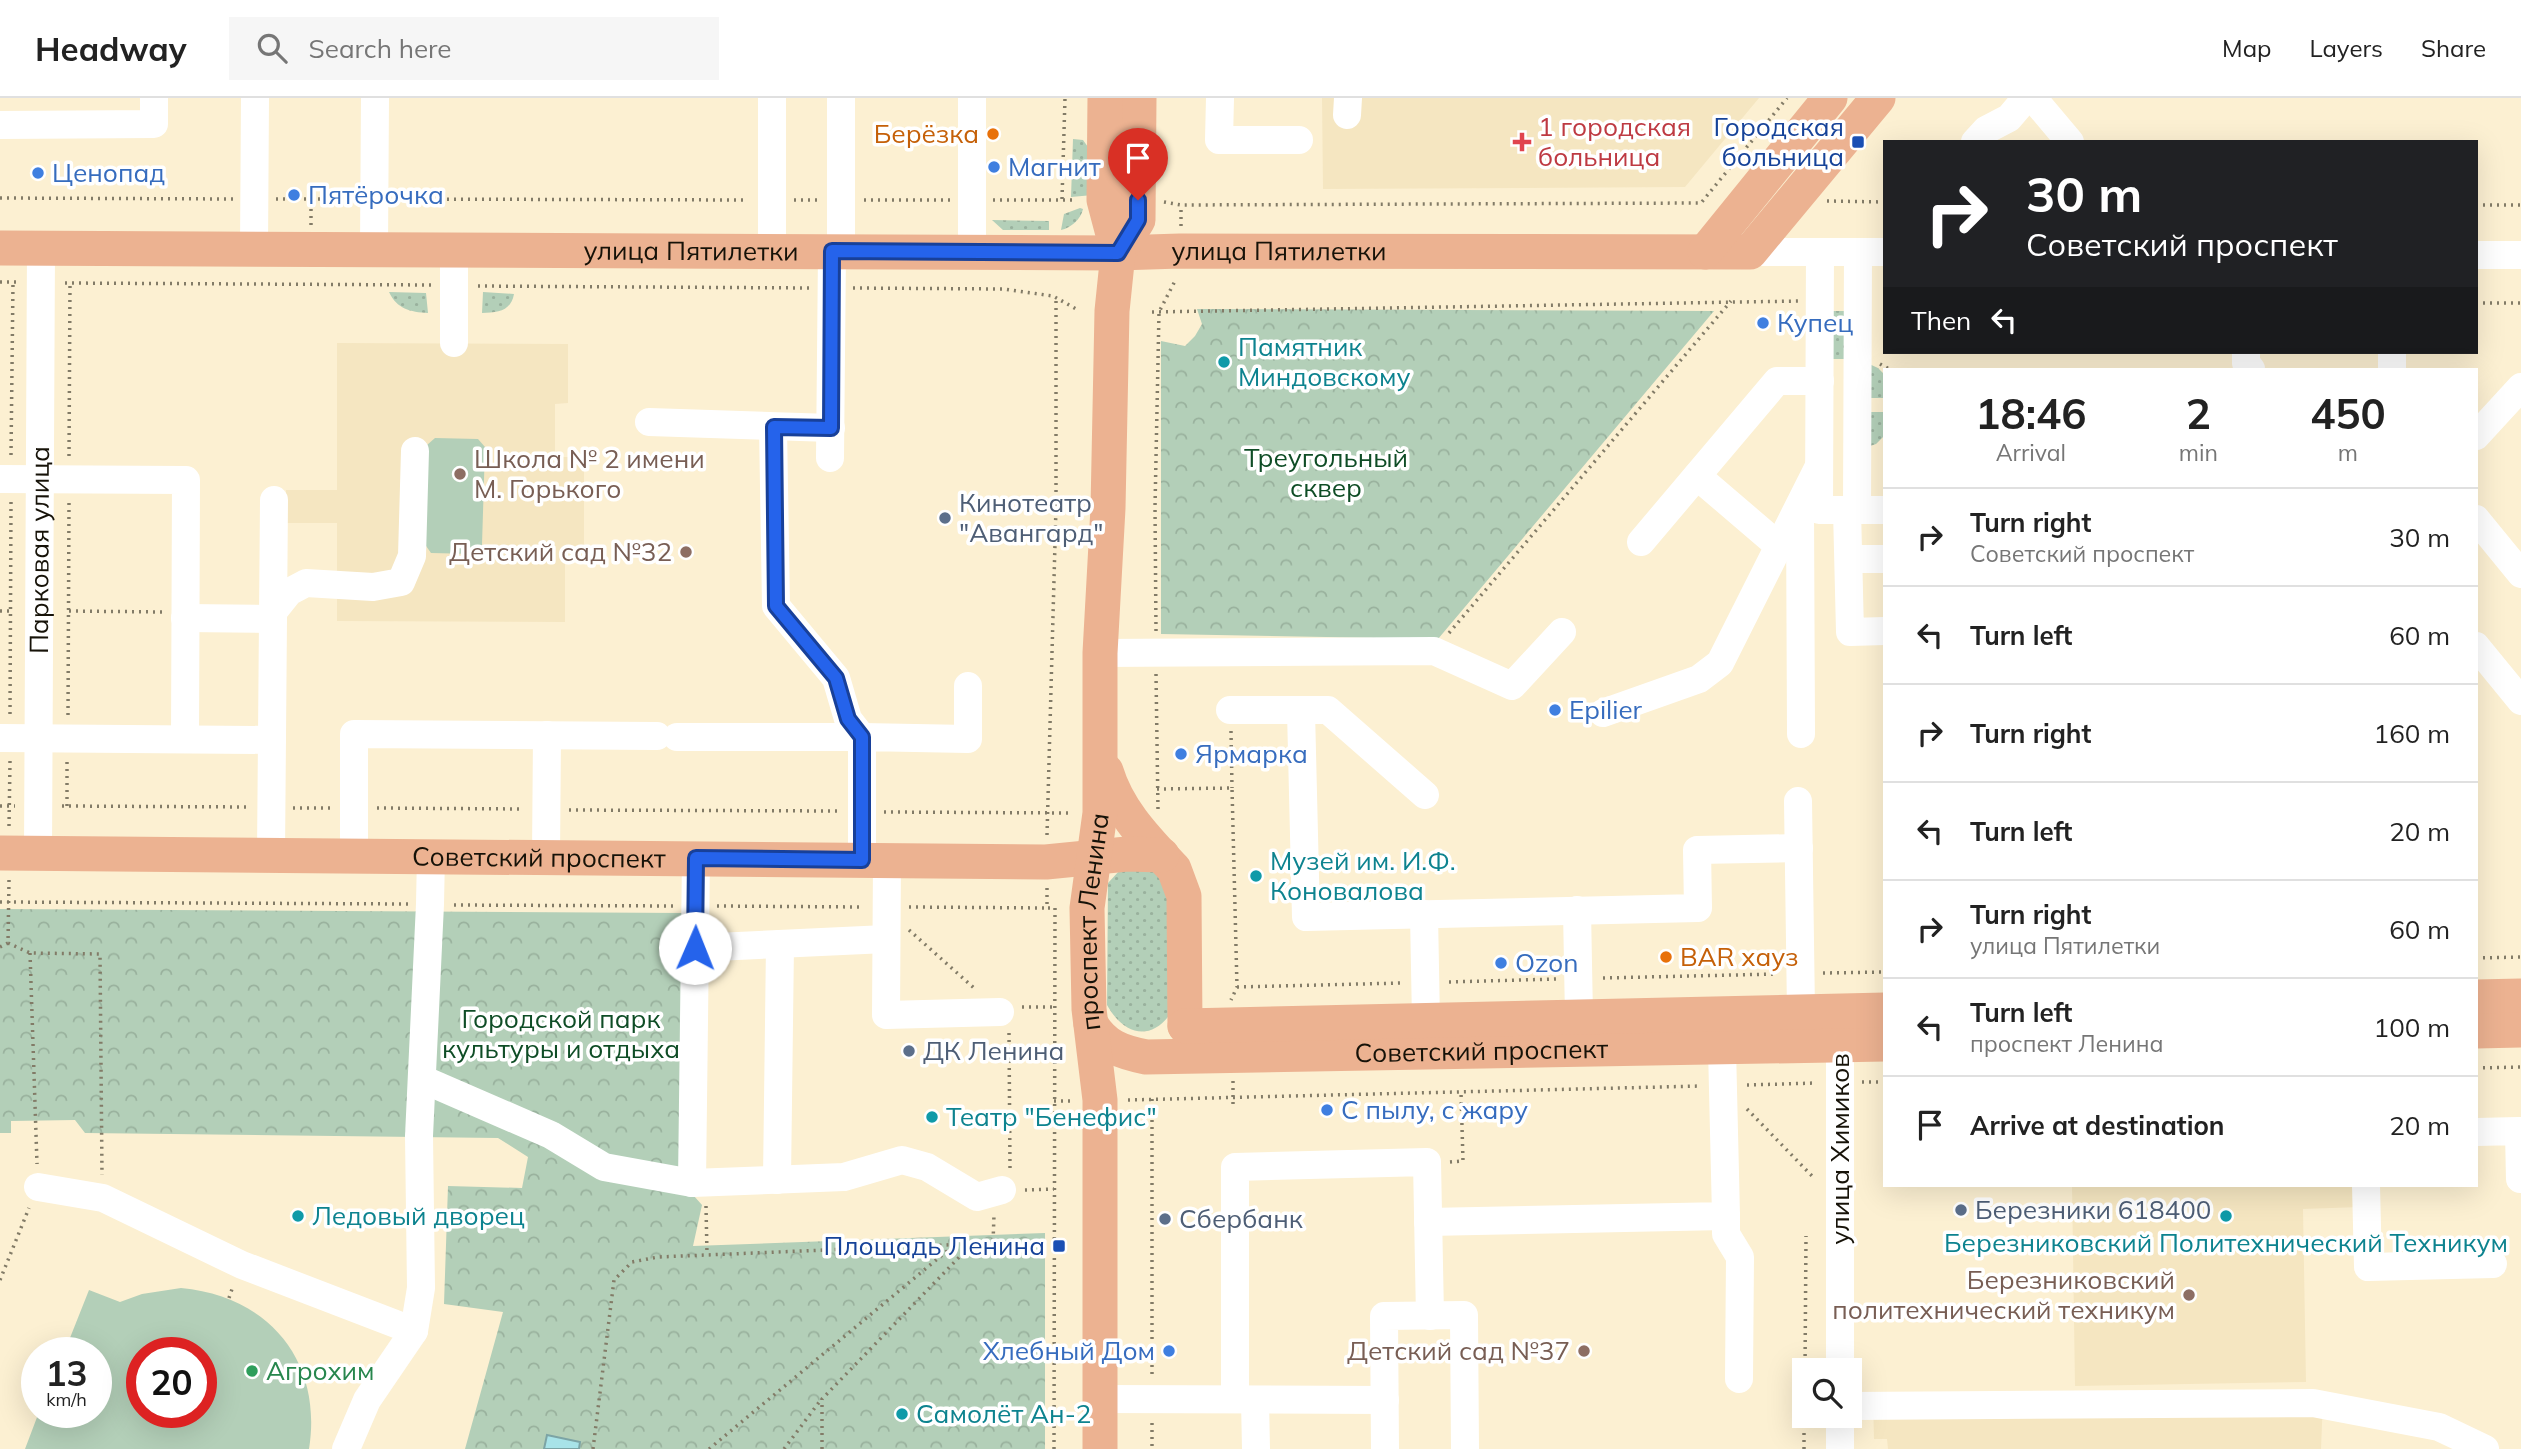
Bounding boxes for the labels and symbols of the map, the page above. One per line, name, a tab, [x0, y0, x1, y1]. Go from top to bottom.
place label: 1 городская больница	[1538, 110, 1691, 173]
place label: Городская больница	[1714, 110, 1844, 173]
place label: Берёзка	[874, 117, 979, 150]
marker: Берёзка	[985, 126, 1001, 142]
pin	[1108, 128, 1168, 200]
marker: 1 городская больница	[1512, 132, 1532, 152]
marker: Городская больница	[1850, 134, 1866, 150]
place label: Магнит	[1008, 150, 1101, 183]
place label: Ценопад	[52, 156, 165, 189]
marker: Магнит	[986, 159, 1002, 175]
marker: Ценопад	[30, 165, 46, 181]
place label: Пятёрочка	[308, 178, 444, 211]
marker: Пятёрочка	[286, 187, 302, 203]
street label: улица Пятилетки	[583, 234, 799, 268]
street label: улица Пятилетки	[1171, 234, 1387, 267]
place label: Купец	[1777, 306, 1853, 339]
marker: Купец	[1755, 315, 1771, 331]
place label: Памятник Миндовскому	[1238, 330, 1411, 393]
marker: Памятник Миндовскому	[1216, 354, 1232, 370]
park label: Треугольный сквер	[1244, 441, 1408, 504]
place label: Школа № 2 имени М. Горького	[474, 442, 705, 505]
street label: Парковая улица	[22, 446, 56, 654]
marker: Школа № 2 имени М. Горького	[452, 466, 468, 482]
place label: Кинотеатр "Авангард"	[959, 486, 1103, 549]
marker: Кинотеатр "Авангард"	[937, 510, 953, 526]
place label: Детский сад №32	[449, 535, 672, 568]
marker: Детский сад №32	[678, 544, 694, 560]
place label: Epilier	[1569, 693, 1643, 726]
marker: Epilier	[1547, 702, 1563, 718]
place label: Ярмарка	[1195, 737, 1308, 770]
marker: Ярмарка	[1173, 746, 1189, 762]
street label: проспект Ленина	[1070, 811, 1116, 1033]
street label: Советский проспект	[412, 840, 666, 875]
place label: Музей им. И.Ф. Коновалова	[1270, 844, 1456, 907]
marker: Музей им. И.Ф. Коновалова	[1248, 868, 1264, 884]
position arrow	[658, 911, 732, 985]
place label: BAR хауз	[1680, 940, 1798, 973]
place label: Ozon	[1515, 946, 1578, 979]
marker: BAR хауз	[1658, 949, 1674, 965]
marker: Ozon	[1493, 955, 1509, 971]
park label: Городской парк культуры и отдыха	[442, 1002, 680, 1065]
street label: Советский проспект	[1354, 1032, 1609, 1069]
place label: ДК Ленина	[923, 1034, 1064, 1067]
marker: ДК Ленина	[901, 1043, 917, 1059]
street label: улица Химиков	[1823, 1053, 1856, 1245]
place label: С пылу, с жару	[1341, 1093, 1528, 1126]
place label: Театр "Бенефис"	[946, 1100, 1157, 1133]
marker: С пылу, с жару	[1319, 1102, 1335, 1118]
marker: Театр "Бенефис"	[924, 1109, 940, 1125]
place label: Березники 618400	[1975, 1193, 2211, 1226]
place label: Ледовый дворец	[312, 1199, 525, 1232]
place label: Сбербанк	[1179, 1202, 1303, 1235]
marker: Березники 618400	[1953, 1202, 1969, 1218]
marker: Ледовый дворец	[290, 1208, 306, 1224]
marker: Березниковский Политехнический Техникум	[2218, 1208, 2234, 1224]
marker: Сбербанк	[1157, 1211, 1173, 1227]
place label: Березниковский Политехнический Техникум	[1944, 1226, 2508, 1259]
place label: Площадь Ленина	[823, 1229, 1045, 1262]
marker: Площадь Ленина	[1051, 1238, 1067, 1254]
place label: Березниковский политехнический техникум	[1832, 1263, 2175, 1326]
marker: Березниковский политехнический техникум	[2181, 1287, 2197, 1303]
place label: Хлебный Дом	[983, 1334, 1155, 1367]
place label: Детский сад №37	[1347, 1334, 1570, 1367]
speed limit sign: 20	[126, 1337, 217, 1428]
marker: Хлебный Дом	[1161, 1343, 1177, 1359]
marker: Детский сад №37	[1576, 1343, 1592, 1359]
place label: Агрохим	[266, 1354, 375, 1387]
marker: Агрохим	[244, 1363, 260, 1379]
place label: Самолёт Ан-2	[916, 1397, 1091, 1430]
marker: Самолёт Ан-2	[894, 1406, 910, 1422]

